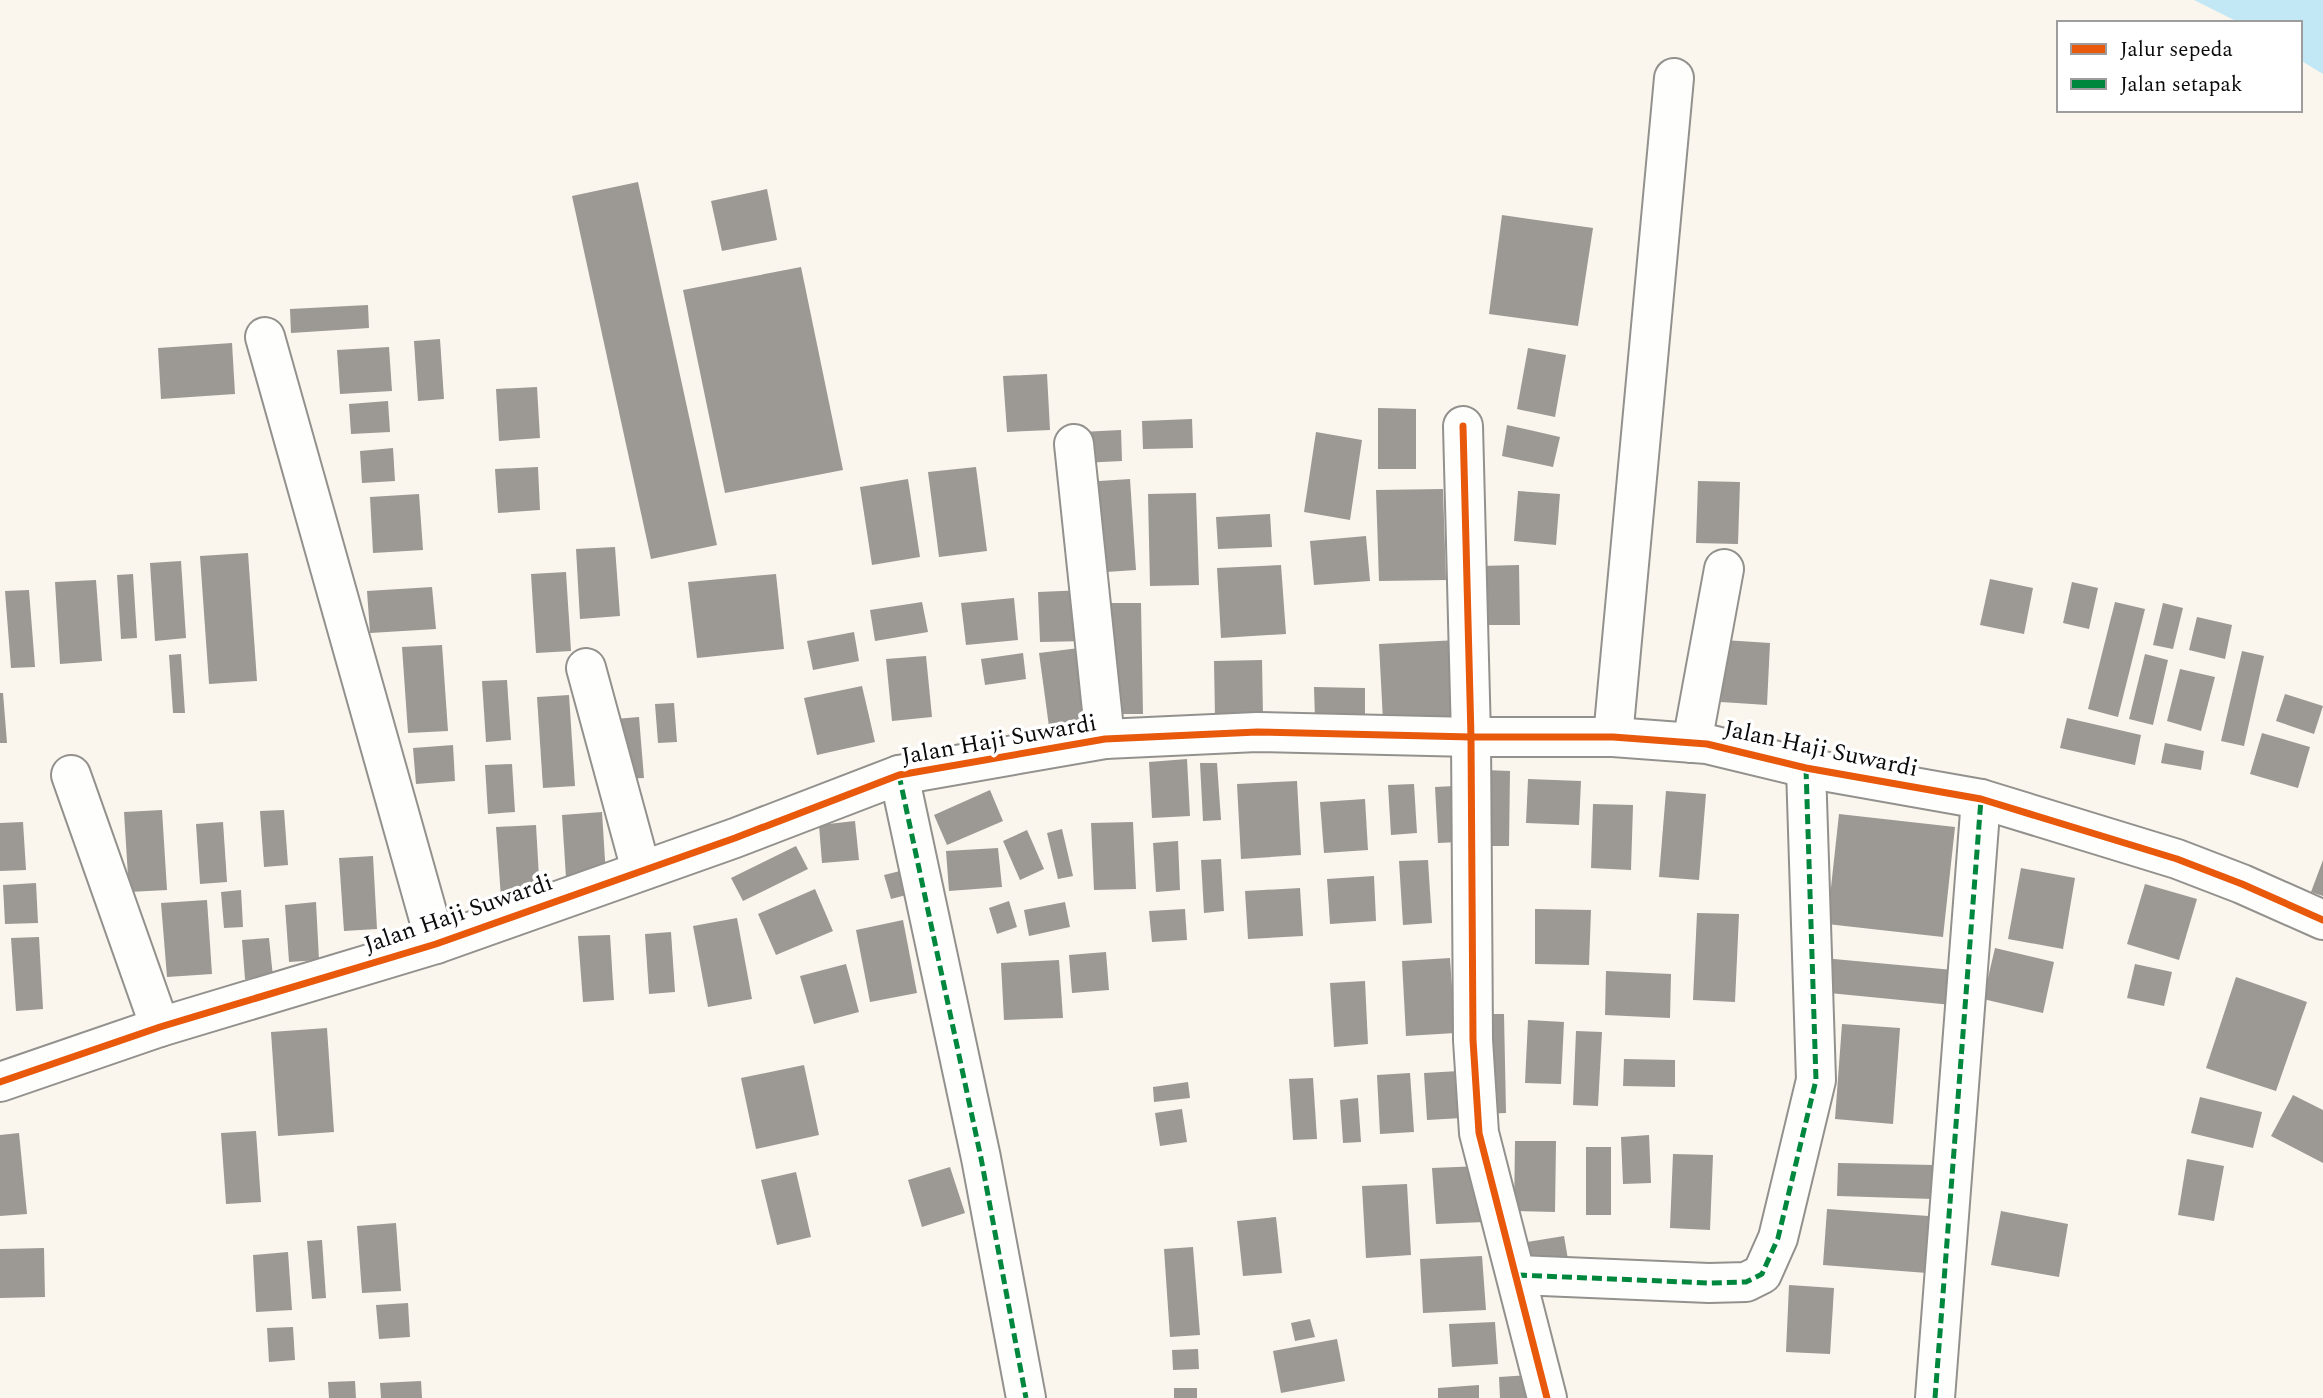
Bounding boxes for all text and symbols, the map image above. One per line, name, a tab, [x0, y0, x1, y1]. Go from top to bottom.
legend	[2057, 21, 2302, 112]
text: Jalur sepeda	[2120, 34, 2233, 66]
text: Jalan setapak	[2120, 69, 2243, 101]
street label: Jalan Haji Suwardi	[899, 705, 1100, 775]
street label: Jalan Haji Suwardi	[1720, 711, 1921, 787]
street label: Jalan Haji Suwardi	[359, 865, 558, 963]

